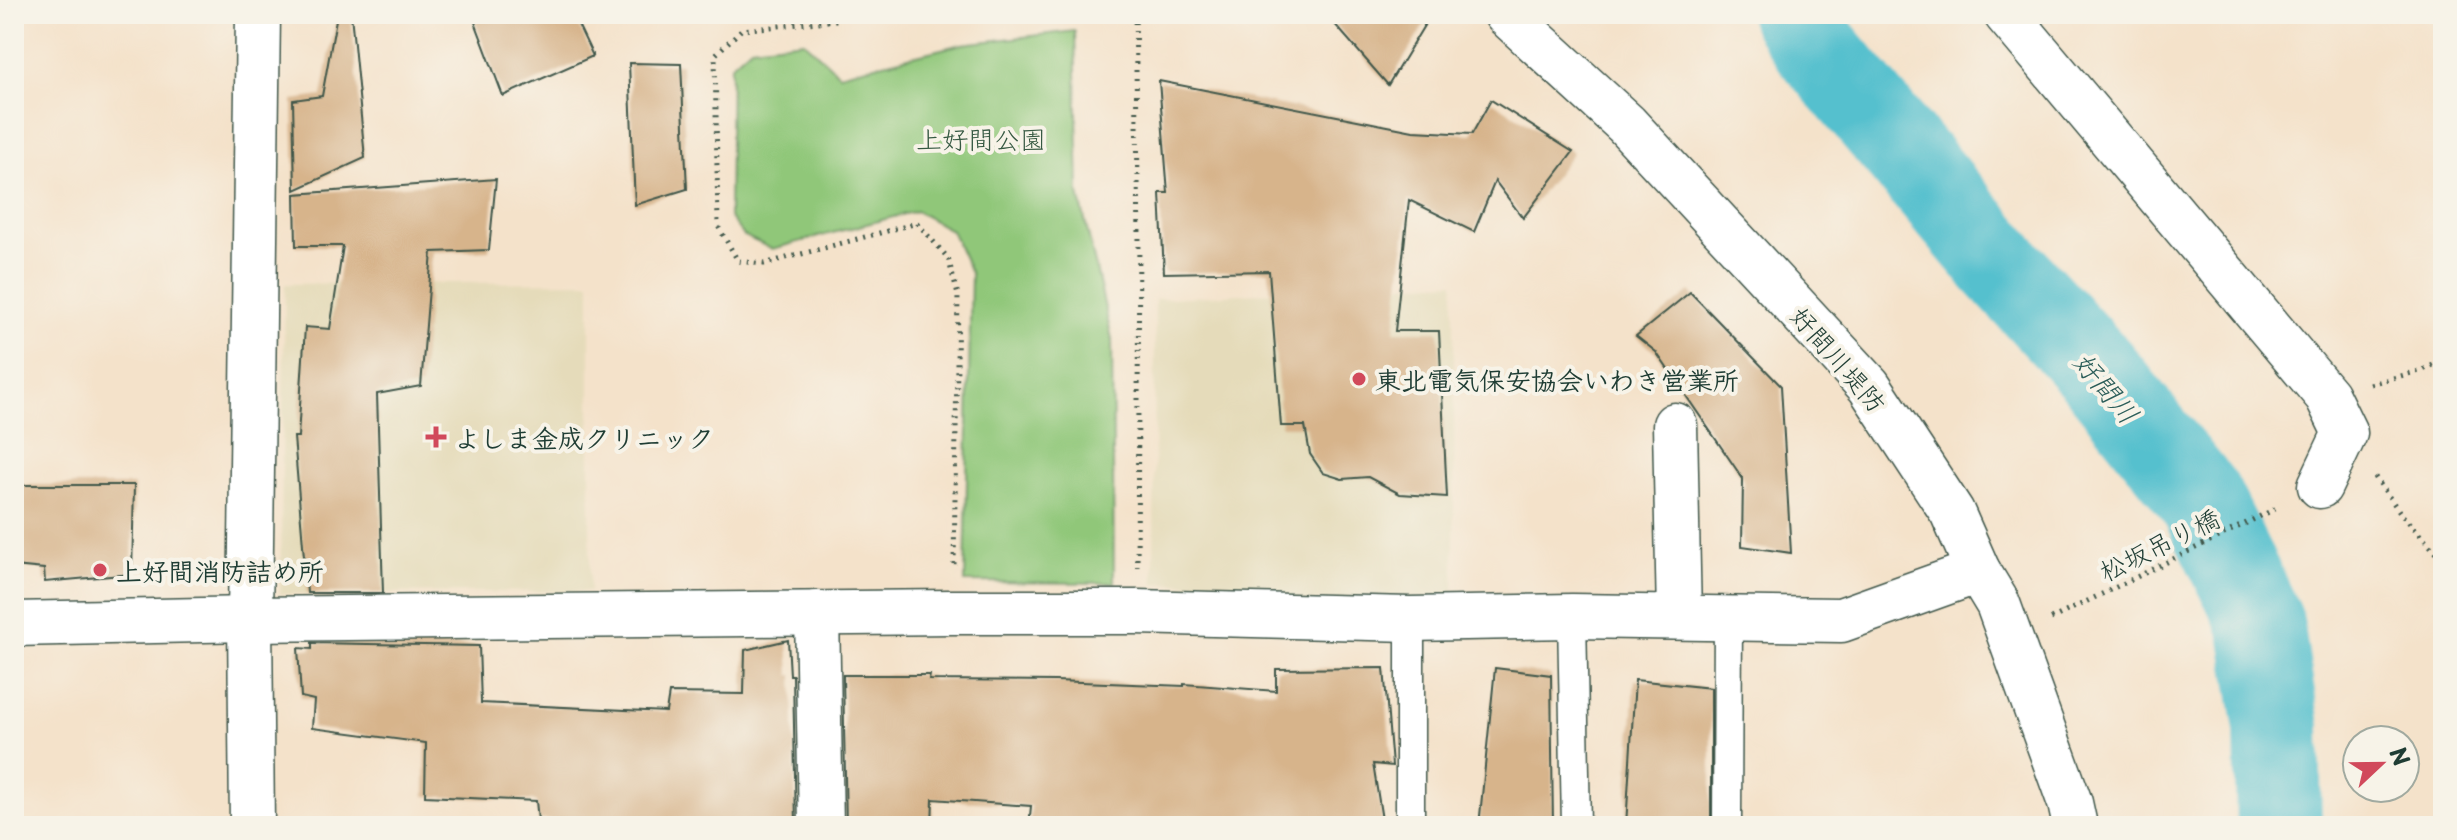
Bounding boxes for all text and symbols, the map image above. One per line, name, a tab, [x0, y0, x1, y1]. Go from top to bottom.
park label: 上好間公園	[916, 119, 1046, 158]
street label: 好間川堤防	[1782, 297, 1896, 421]
water label: 好間川	[2064, 341, 2150, 433]
place label: 東北電気保安協会いわき営業所	[1375, 360, 1739, 399]
marker: 東北電気保安協会いわき営業所	[1350, 370, 1368, 388]
place label: よしま金成クリニック	[454, 418, 714, 457]
marker: よしま金成クリニック	[425, 426, 447, 448]
street label: 松坂吊り橋	[2092, 498, 2226, 590]
place label: 上好間消防詰め所	[116, 551, 324, 590]
marker: 上好間消防詰め所	[91, 561, 109, 579]
north arrow	[2341, 724, 2421, 804]
text: N	[2382, 742, 2419, 770]

